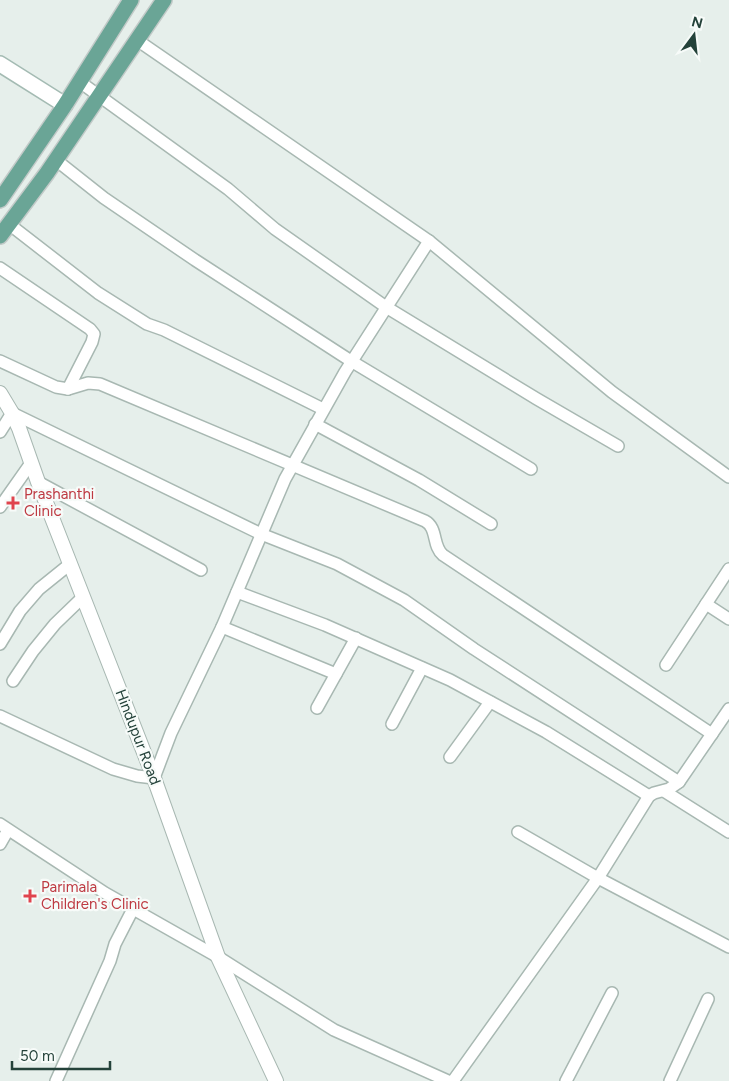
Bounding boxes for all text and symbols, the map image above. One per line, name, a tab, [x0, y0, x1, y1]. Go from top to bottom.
north arrow	[669, 10, 719, 60]
text: N	[690, 13, 705, 33]
place label: Prashanthi Clinic	[24, 485, 94, 520]
marker: Prashanthi Clinic	[6, 496, 20, 510]
street label: Hindupur Road	[112, 687, 164, 787]
place label: Parimala Children's Clinic	[41, 878, 149, 913]
marker: Parimala Children's Clinic	[23, 889, 37, 903]
scale bar	[12, 1038, 110, 1070]
text: 50 m	[20, 1047, 55, 1065]

